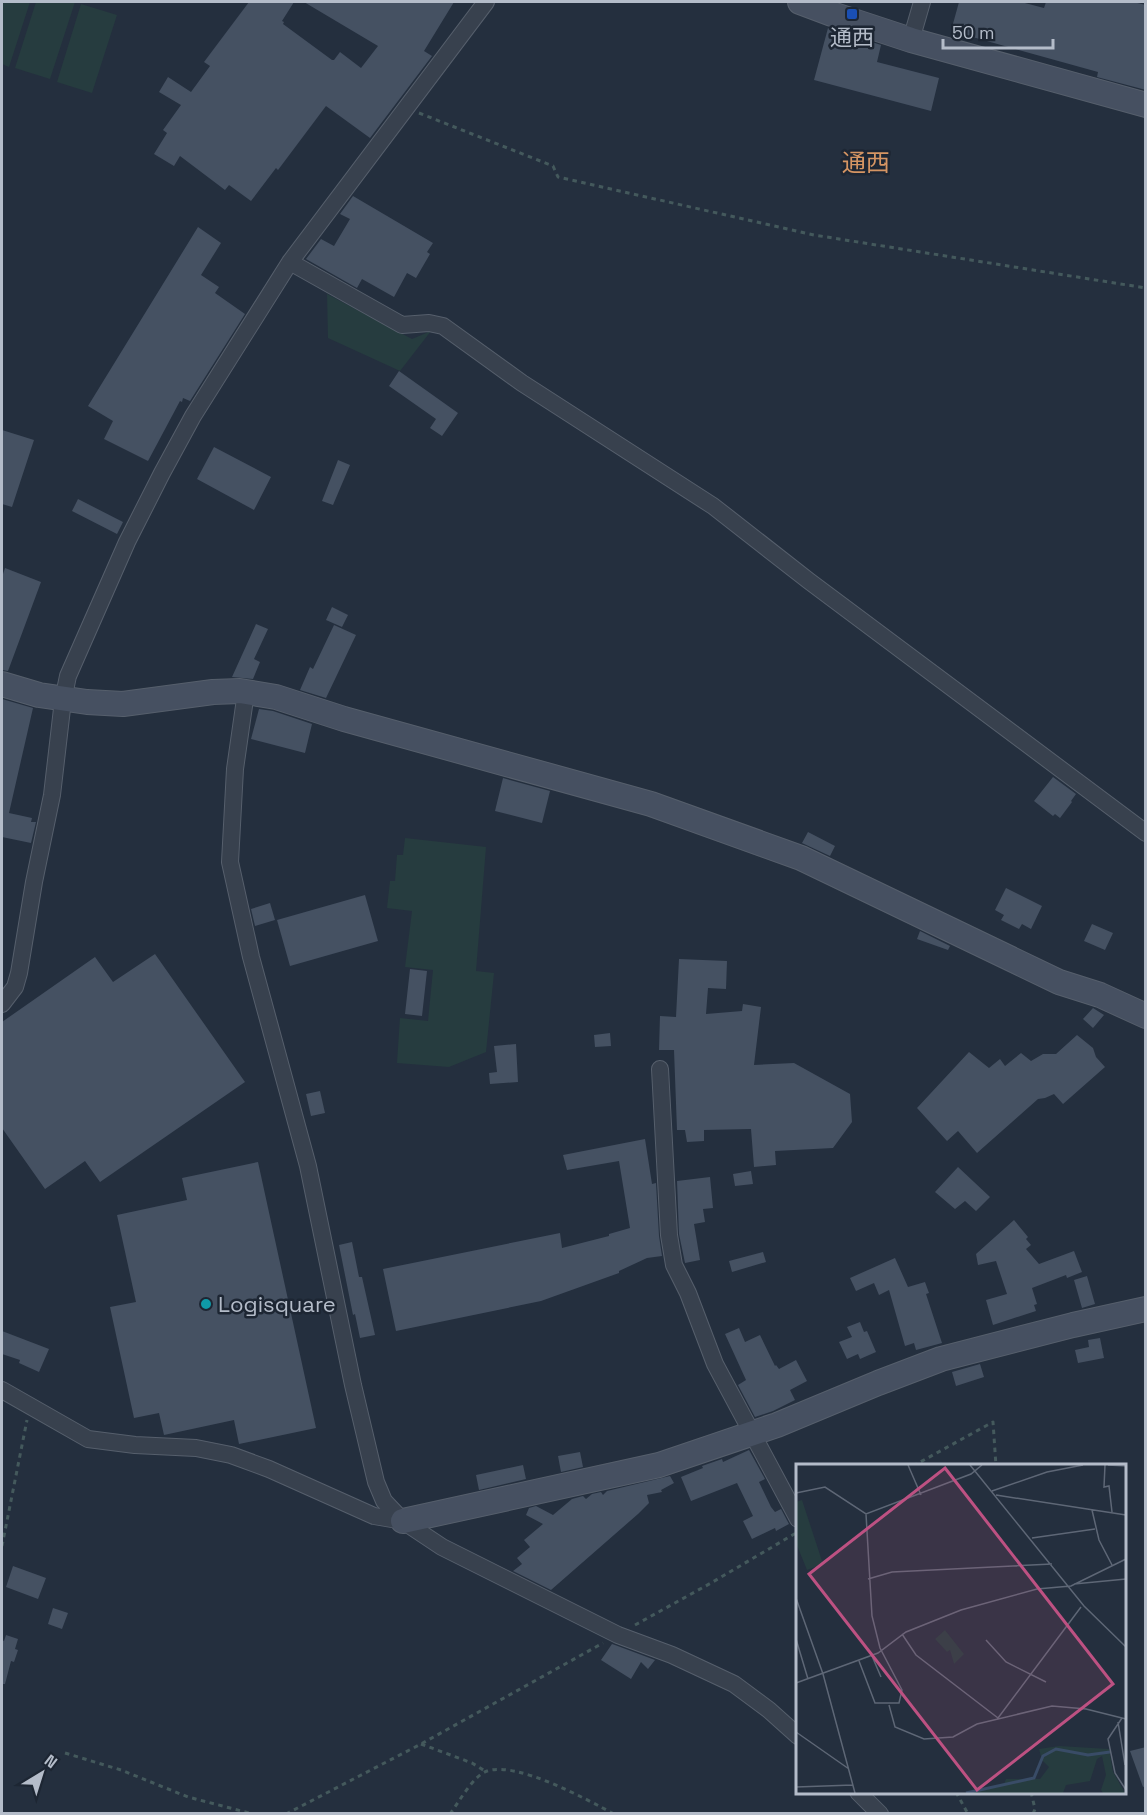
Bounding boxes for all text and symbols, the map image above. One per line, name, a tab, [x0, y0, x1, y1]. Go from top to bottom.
marker: 通西	[845, 7, 859, 21]
scale bar	[943, 12, 1052, 50]
text: 50 m	[952, 21, 994, 44]
place label: 通西	[830, 23, 874, 51]
district label: 通西	[842, 147, 890, 178]
place label: Logisquare	[218, 1290, 336, 1318]
marker: Logisquare	[199, 1297, 213, 1311]
inset map	[796, 1464, 1126, 1794]
north arrow	[12, 1743, 72, 1803]
text: N	[40, 1750, 62, 1773]

